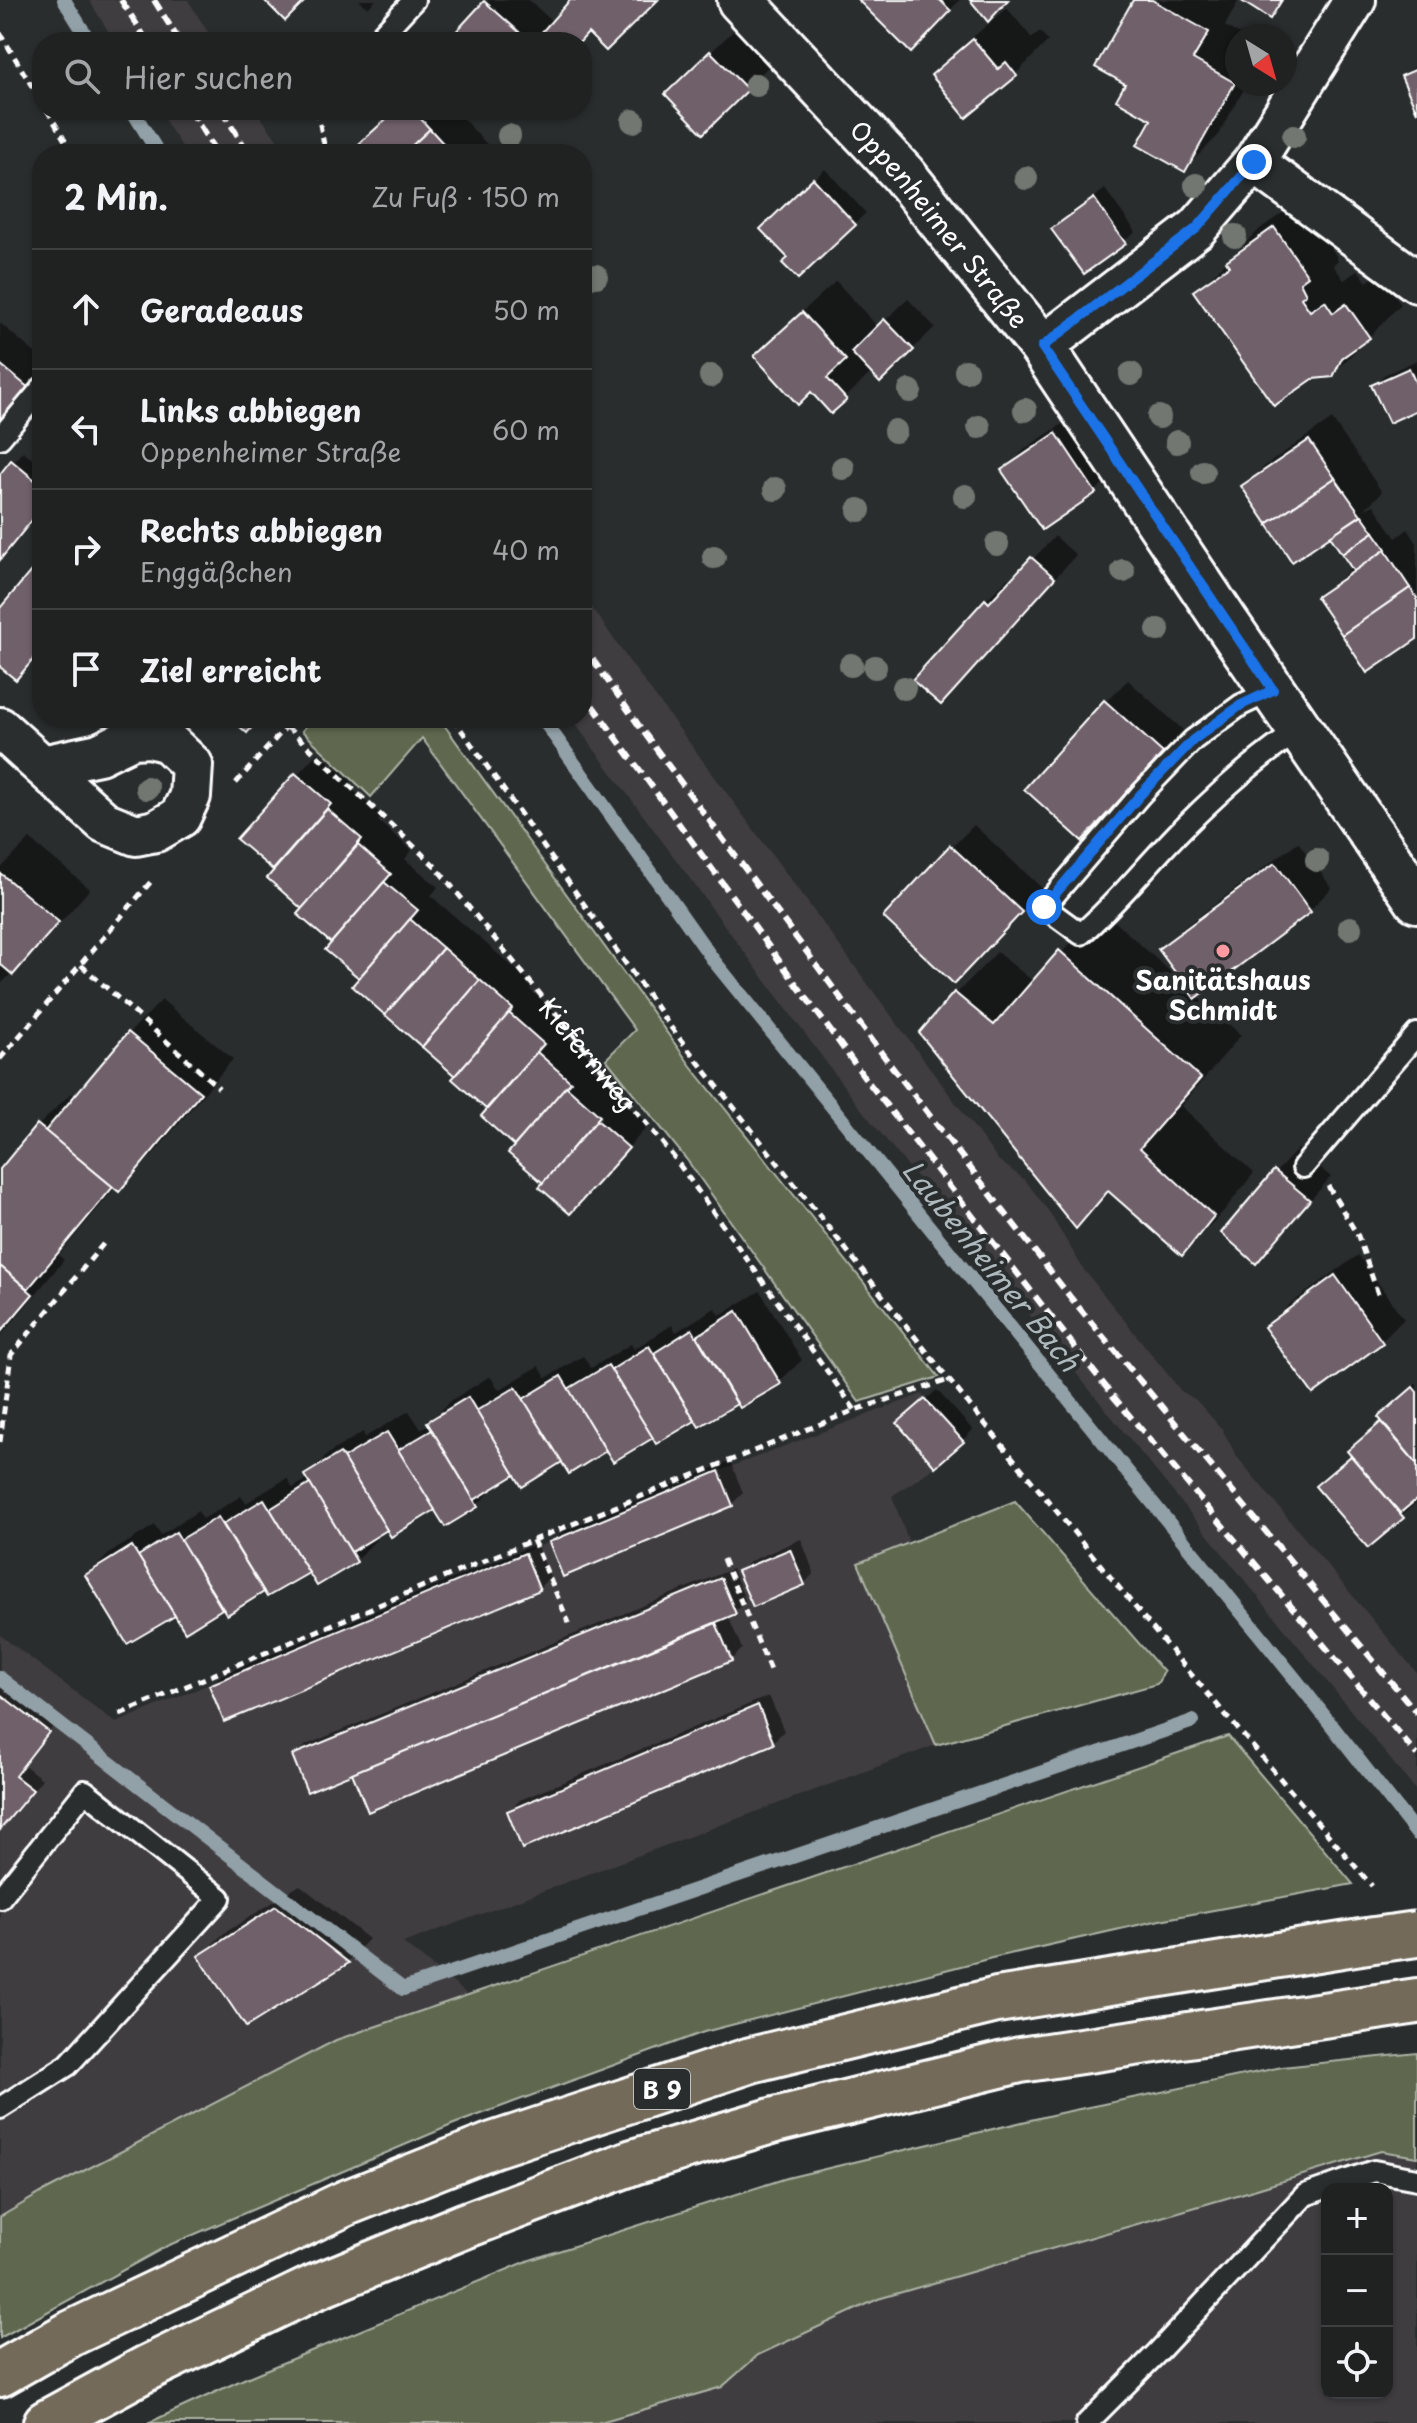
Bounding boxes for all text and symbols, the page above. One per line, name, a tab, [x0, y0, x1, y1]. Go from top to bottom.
north arrow	[1225, 24, 1297, 96]
search box	[32, 32, 592, 120]
icon: search	[60, 54, 104, 98]
text: Hier suchen	[124, 54, 293, 99]
street label: Oppenheimer Straße	[842, 110, 1039, 336]
route end	[1236, 144, 1272, 180]
text: 2 Min.	[64, 170, 168, 222]
text: Zu Fuß · 150 m	[372, 177, 560, 216]
icon: ahead	[64, 287, 108, 331]
text: Geradeaus	[140, 287, 303, 332]
text: 50 m	[493, 290, 560, 329]
text: Links abbiegen	[140, 387, 361, 432]
icon: left	[64, 407, 108, 451]
text: 60 m	[492, 410, 560, 449]
text: Oppenheimer Straße	[140, 432, 401, 471]
text: Rechts abbiegen	[140, 507, 383, 552]
icon: right	[64, 527, 108, 571]
text: 40 m	[492, 530, 560, 569]
text: Enggäßchen	[140, 552, 293, 591]
icon: arrive	[64, 647, 108, 691]
text: Ziel erreicht	[140, 647, 322, 692]
route start	[1026, 889, 1062, 925]
marker: Sanitätshaus Schmidt	[1214, 942, 1232, 960]
place label: Sanitätshaus Schmidt	[1135, 960, 1311, 1029]
street label: Kiefernweg	[531, 989, 647, 1119]
water label: Laubenheimer Bach	[893, 1150, 1092, 1381]
road number: B 9	[634, 2069, 690, 2109]
map controls	[1321, 2183, 1393, 2399]
button: +	[1321, 2183, 1393, 2255]
button: −	[1321, 2255, 1393, 2327]
button: locate	[1321, 2327, 1393, 2399]

